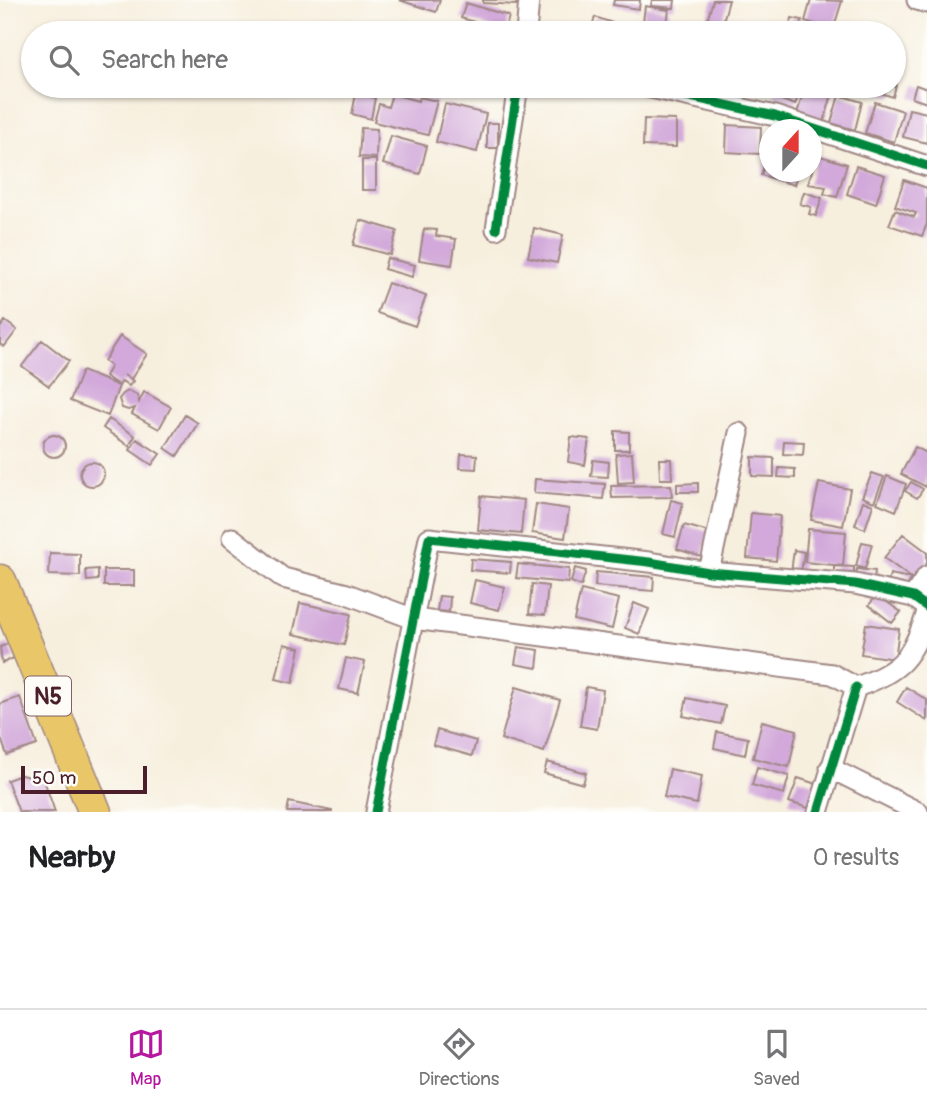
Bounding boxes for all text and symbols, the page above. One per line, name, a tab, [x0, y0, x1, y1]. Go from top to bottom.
search box	[21, 21, 906, 98]
icon: search	[45, 41, 83, 79]
text: Search here	[101, 44, 228, 76]
north arrow	[759, 119, 822, 182]
road number: N5	[25, 676, 71, 716]
scale bar	[21, 763, 147, 795]
text: 50 m	[32, 766, 76, 790]
text: Nearby	[28, 839, 115, 876]
text: 0 results	[813, 843, 899, 872]
tab: Map	[127, 1025, 165, 1091]
tab: Directions	[419, 1025, 499, 1091]
tab: Saved	[753, 1025, 800, 1091]

